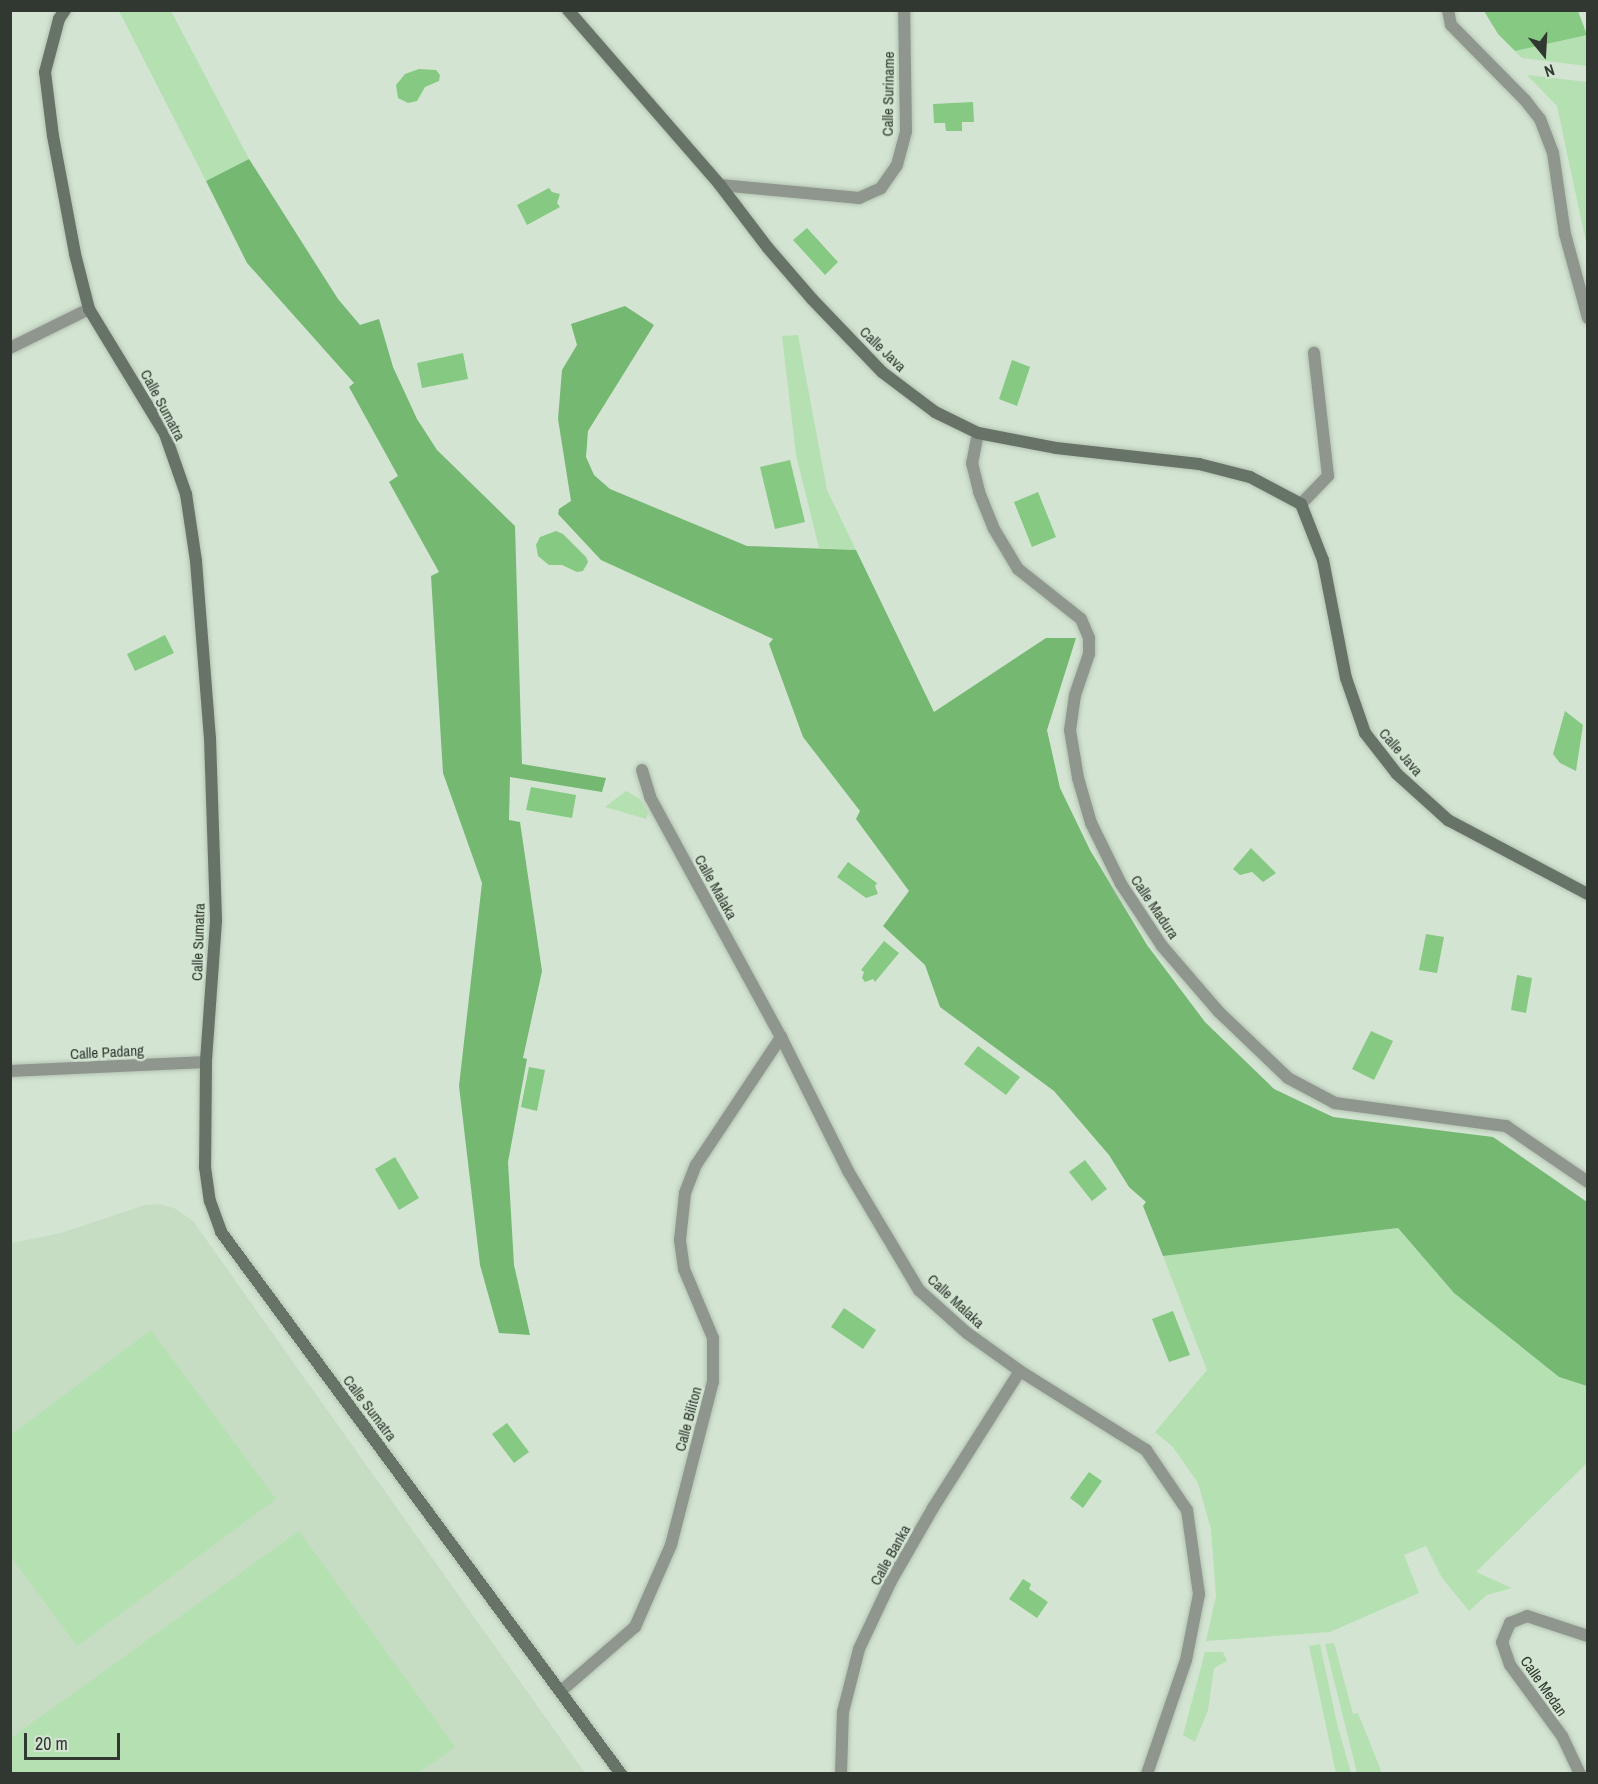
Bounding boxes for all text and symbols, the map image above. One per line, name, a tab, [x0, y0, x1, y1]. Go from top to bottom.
north arrow	[1514, 24, 1574, 84]
street label: Calle Suriname	[878, 51, 898, 137]
text: N	[1542, 59, 1557, 83]
street label: Calle Java	[856, 323, 910, 375]
street label: Calle Sumatra	[137, 366, 189, 444]
street label: Calle Java	[1375, 724, 1427, 780]
street label: Calle Malaka	[691, 852, 741, 922]
street label: Calle Madura	[1127, 872, 1183, 942]
street label: Calle Sumatra	[188, 903, 208, 981]
street label: Calle Padang	[70, 1041, 144, 1063]
street label: Calle Malaka	[924, 1270, 988, 1332]
street label: Calle Sumatra	[339, 1371, 401, 1445]
street label: Calle Biliton	[671, 1385, 705, 1453]
street label: Calle Banka	[866, 1522, 914, 1588]
street label: Calle Medan	[1517, 1653, 1571, 1719]
scale bar	[27, 1721, 123, 1759]
text: 20 m	[35, 1731, 68, 1756]

